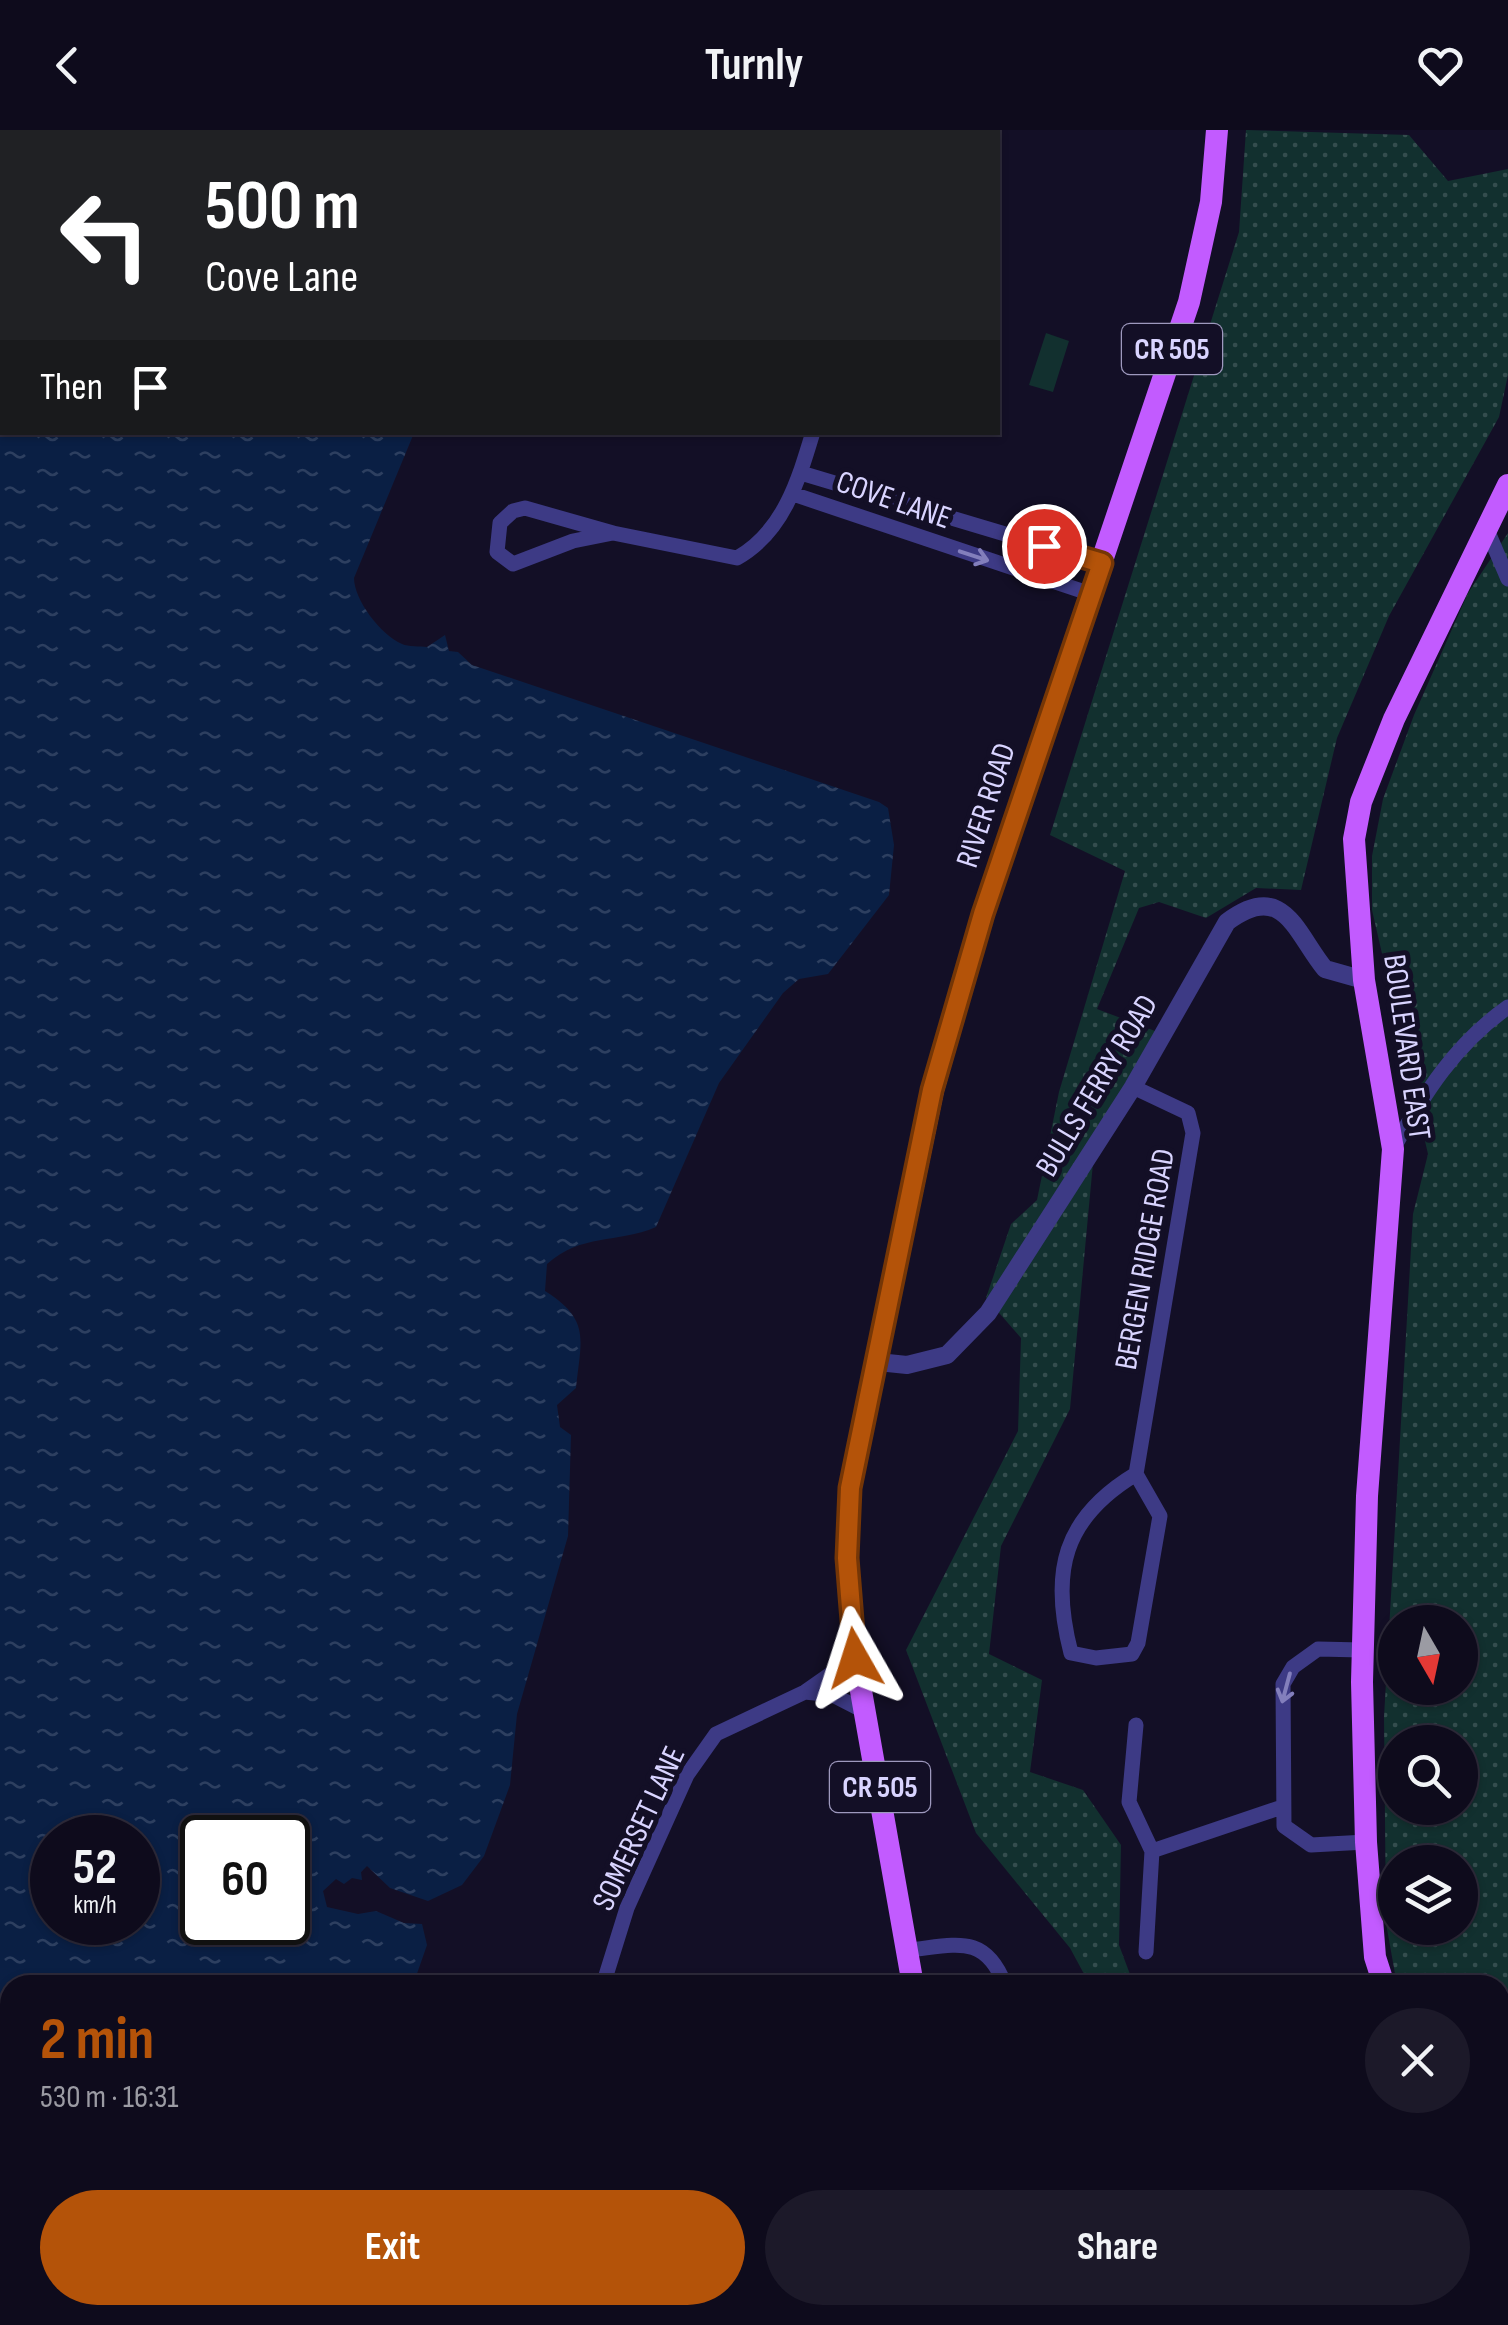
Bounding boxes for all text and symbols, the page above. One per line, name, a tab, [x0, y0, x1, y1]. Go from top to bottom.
icon: back	[40, 38, 95, 93]
text: Turnly	[705, 38, 803, 93]
icon: heart	[1413, 38, 1468, 93]
text: 500 m	[205, 165, 360, 249]
icon: left	[40, 170, 170, 300]
text: Cove Lane	[205, 250, 358, 305]
road number: CR 505	[1122, 324, 1222, 374]
icon: arrive	[123, 360, 178, 415]
text: Then	[40, 365, 103, 410]
street label: COVE LANE	[831, 463, 956, 538]
pin	[1002, 504, 1087, 589]
icon: arrive	[1017, 519, 1072, 574]
one-way arrow	[958, 548, 989, 566]
street label: RIVER ROAD	[948, 738, 1025, 873]
street label: BOULEVARD EAST	[1374, 952, 1439, 1142]
street label: BULLS FERRY ROAD	[1028, 988, 1167, 1184]
street label: BERGEN RIDGE ROAD	[1107, 1146, 1184, 1373]
north arrow	[1378, 1605, 1478, 1705]
map controls	[1378, 1605, 1478, 1945]
position arrow	[803, 1606, 907, 1710]
one-way arrow	[1276, 1671, 1295, 1703]
button: search	[1378, 1725, 1478, 1825]
street label: SOMERSET LANE	[584, 1740, 694, 1917]
road number: CR 505	[830, 1762, 930, 1812]
speed limit sign: 60	[180, 1815, 310, 1945]
text: 52	[73, 1838, 117, 1898]
button: layers	[1378, 1845, 1478, 1945]
text: km/h	[73, 1890, 117, 1921]
text: 2 min	[40, 2004, 154, 2076]
button: close	[1365, 2008, 1470, 2113]
text: 530 m · 16:31	[40, 2078, 179, 2117]
button: Exit	[40, 2190, 745, 2305]
button: Share	[765, 2190, 1470, 2305]

